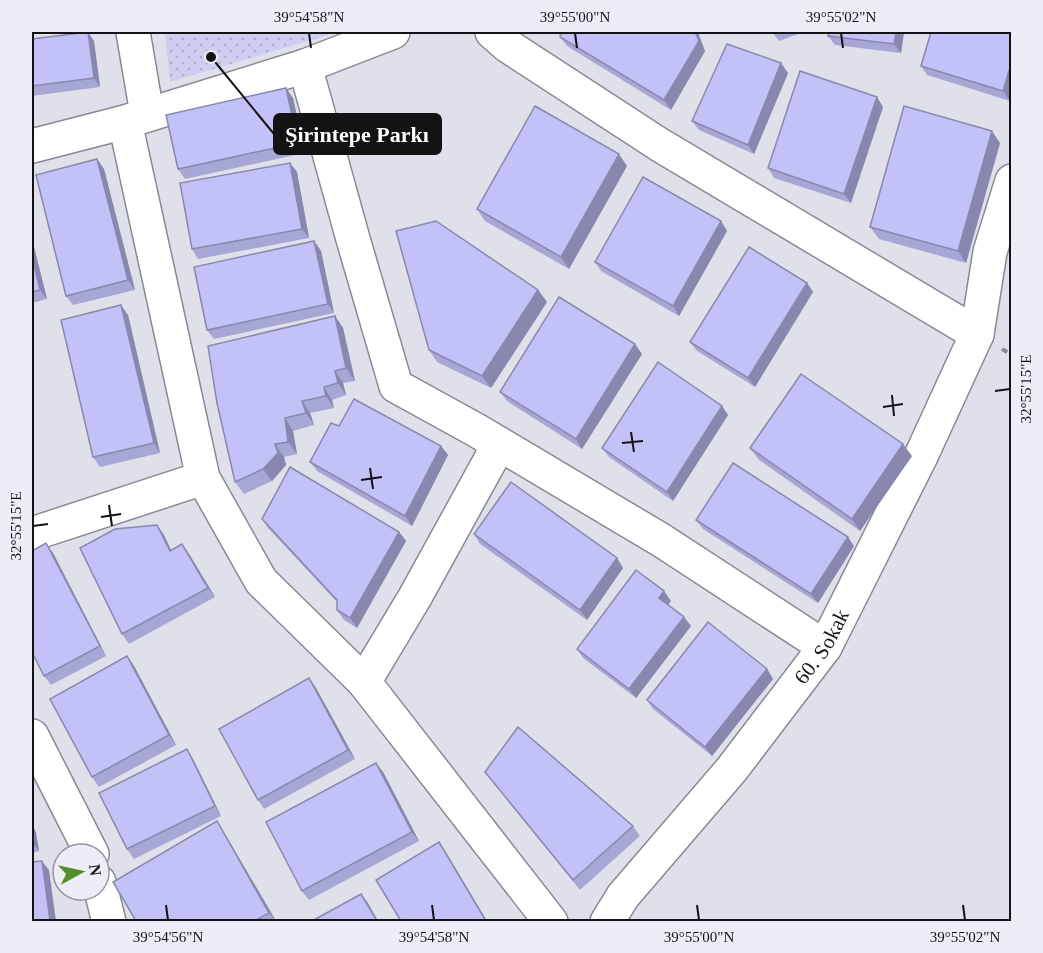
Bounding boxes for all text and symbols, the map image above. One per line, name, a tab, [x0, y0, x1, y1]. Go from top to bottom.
text: 39°54'58"N	[274, 9, 344, 25]
text: 39°55'00"N	[540, 9, 610, 25]
text: 39°55'02"N	[806, 9, 876, 25]
callout: Şirintepe Parkı	[274, 114, 441, 154]
text: Şirintepe Parkı	[285, 122, 429, 147]
text: 32°55'15"E	[1018, 355, 1034, 424]
text: 32°55'15"E	[8, 492, 24, 561]
street label: 60. Sokak	[789, 605, 854, 689]
north arrow	[51, 842, 111, 902]
text: N	[86, 863, 105, 877]
text: 39°54'56"N	[133, 929, 203, 945]
text: 39°54'58"N	[399, 929, 469, 945]
text: 39°55'00"N	[664, 929, 734, 945]
text: 39°55'02"N	[930, 929, 1000, 945]

